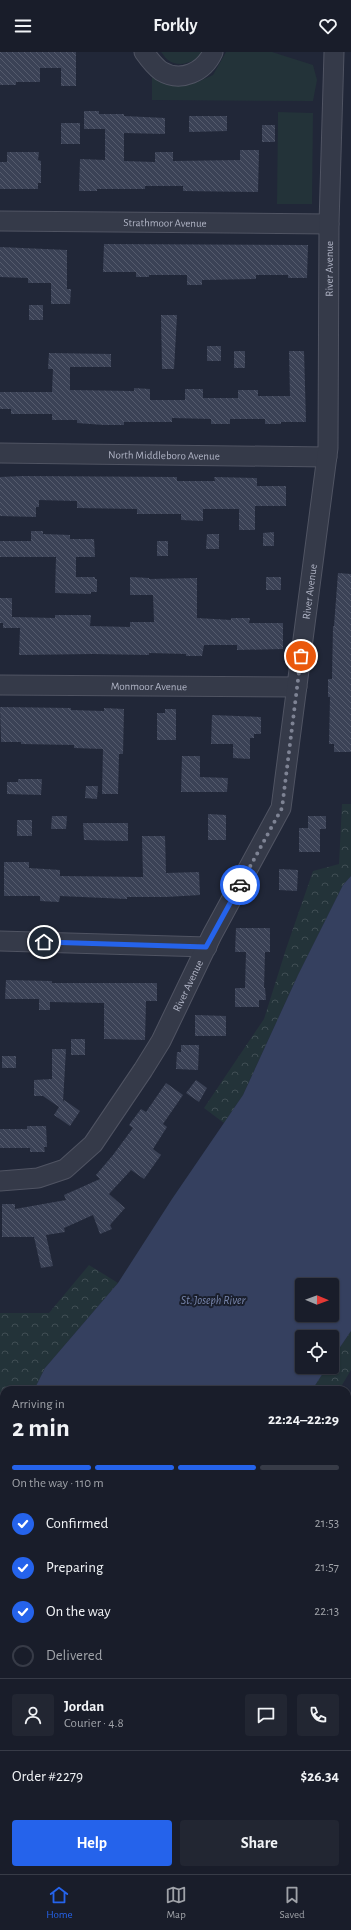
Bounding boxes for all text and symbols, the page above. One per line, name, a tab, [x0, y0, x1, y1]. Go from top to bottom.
icon: menu	[12, 15, 34, 37]
icon: heart	[317, 15, 339, 37]
text: Forkly	[153, 17, 198, 35]
street label: Strathmoor Avenue	[123, 217, 207, 229]
street label: River Avenue	[324, 241, 335, 297]
street label: North Middleboro Avenue	[108, 449, 220, 462]
street label: River Avenue	[301, 563, 319, 620]
pin	[284, 639, 318, 673]
icon: bag	[290, 645, 312, 667]
street label: Monmoor Avenue	[111, 681, 187, 692]
courier	[220, 865, 260, 905]
icon: car	[229, 874, 251, 896]
pin	[27, 925, 61, 959]
icon: home	[33, 931, 55, 953]
street label: River Avenue	[171, 958, 205, 1013]
north arrow	[295, 1278, 339, 1322]
map controls	[295, 1278, 339, 1374]
water label: St. Joseph River	[181, 1294, 246, 1307]
button: locate	[295, 1330, 339, 1374]
text: Arriving in	[12, 1398, 65, 1411]
text: 22:24–22:29	[268, 1412, 339, 1427]
text: 2 min	[12, 1415, 70, 1441]
text: On the way · 110 m	[12, 1477, 104, 1490]
icon: check	[12, 1513, 34, 1535]
text: Confirmed	[46, 1516, 108, 1531]
text: 21:53	[315, 1517, 339, 1530]
icon: check	[12, 1557, 34, 1579]
text: Preparing	[46, 1560, 103, 1575]
text: 21:57	[315, 1561, 339, 1574]
icon: check	[12, 1601, 34, 1623]
text: On the way	[46, 1604, 111, 1619]
text: 22:13	[314, 1605, 339, 1618]
text: Delivered	[46, 1648, 103, 1663]
button: person	[12, 1694, 54, 1736]
button: chat	[245, 1694, 287, 1736]
button: phone	[297, 1694, 339, 1736]
text: Jordan	[64, 1699, 104, 1714]
text: Courier · 4.8	[64, 1717, 124, 1730]
text: Order #2279	[12, 1769, 83, 1784]
text: $26.34	[300, 1769, 339, 1784]
button: Help	[12, 1820, 172, 1866]
button: Share	[180, 1820, 339, 1866]
tab: Home	[46, 1884, 73, 1921]
tab: Map	[165, 1884, 187, 1921]
tab: Saved	[280, 1884, 305, 1921]

